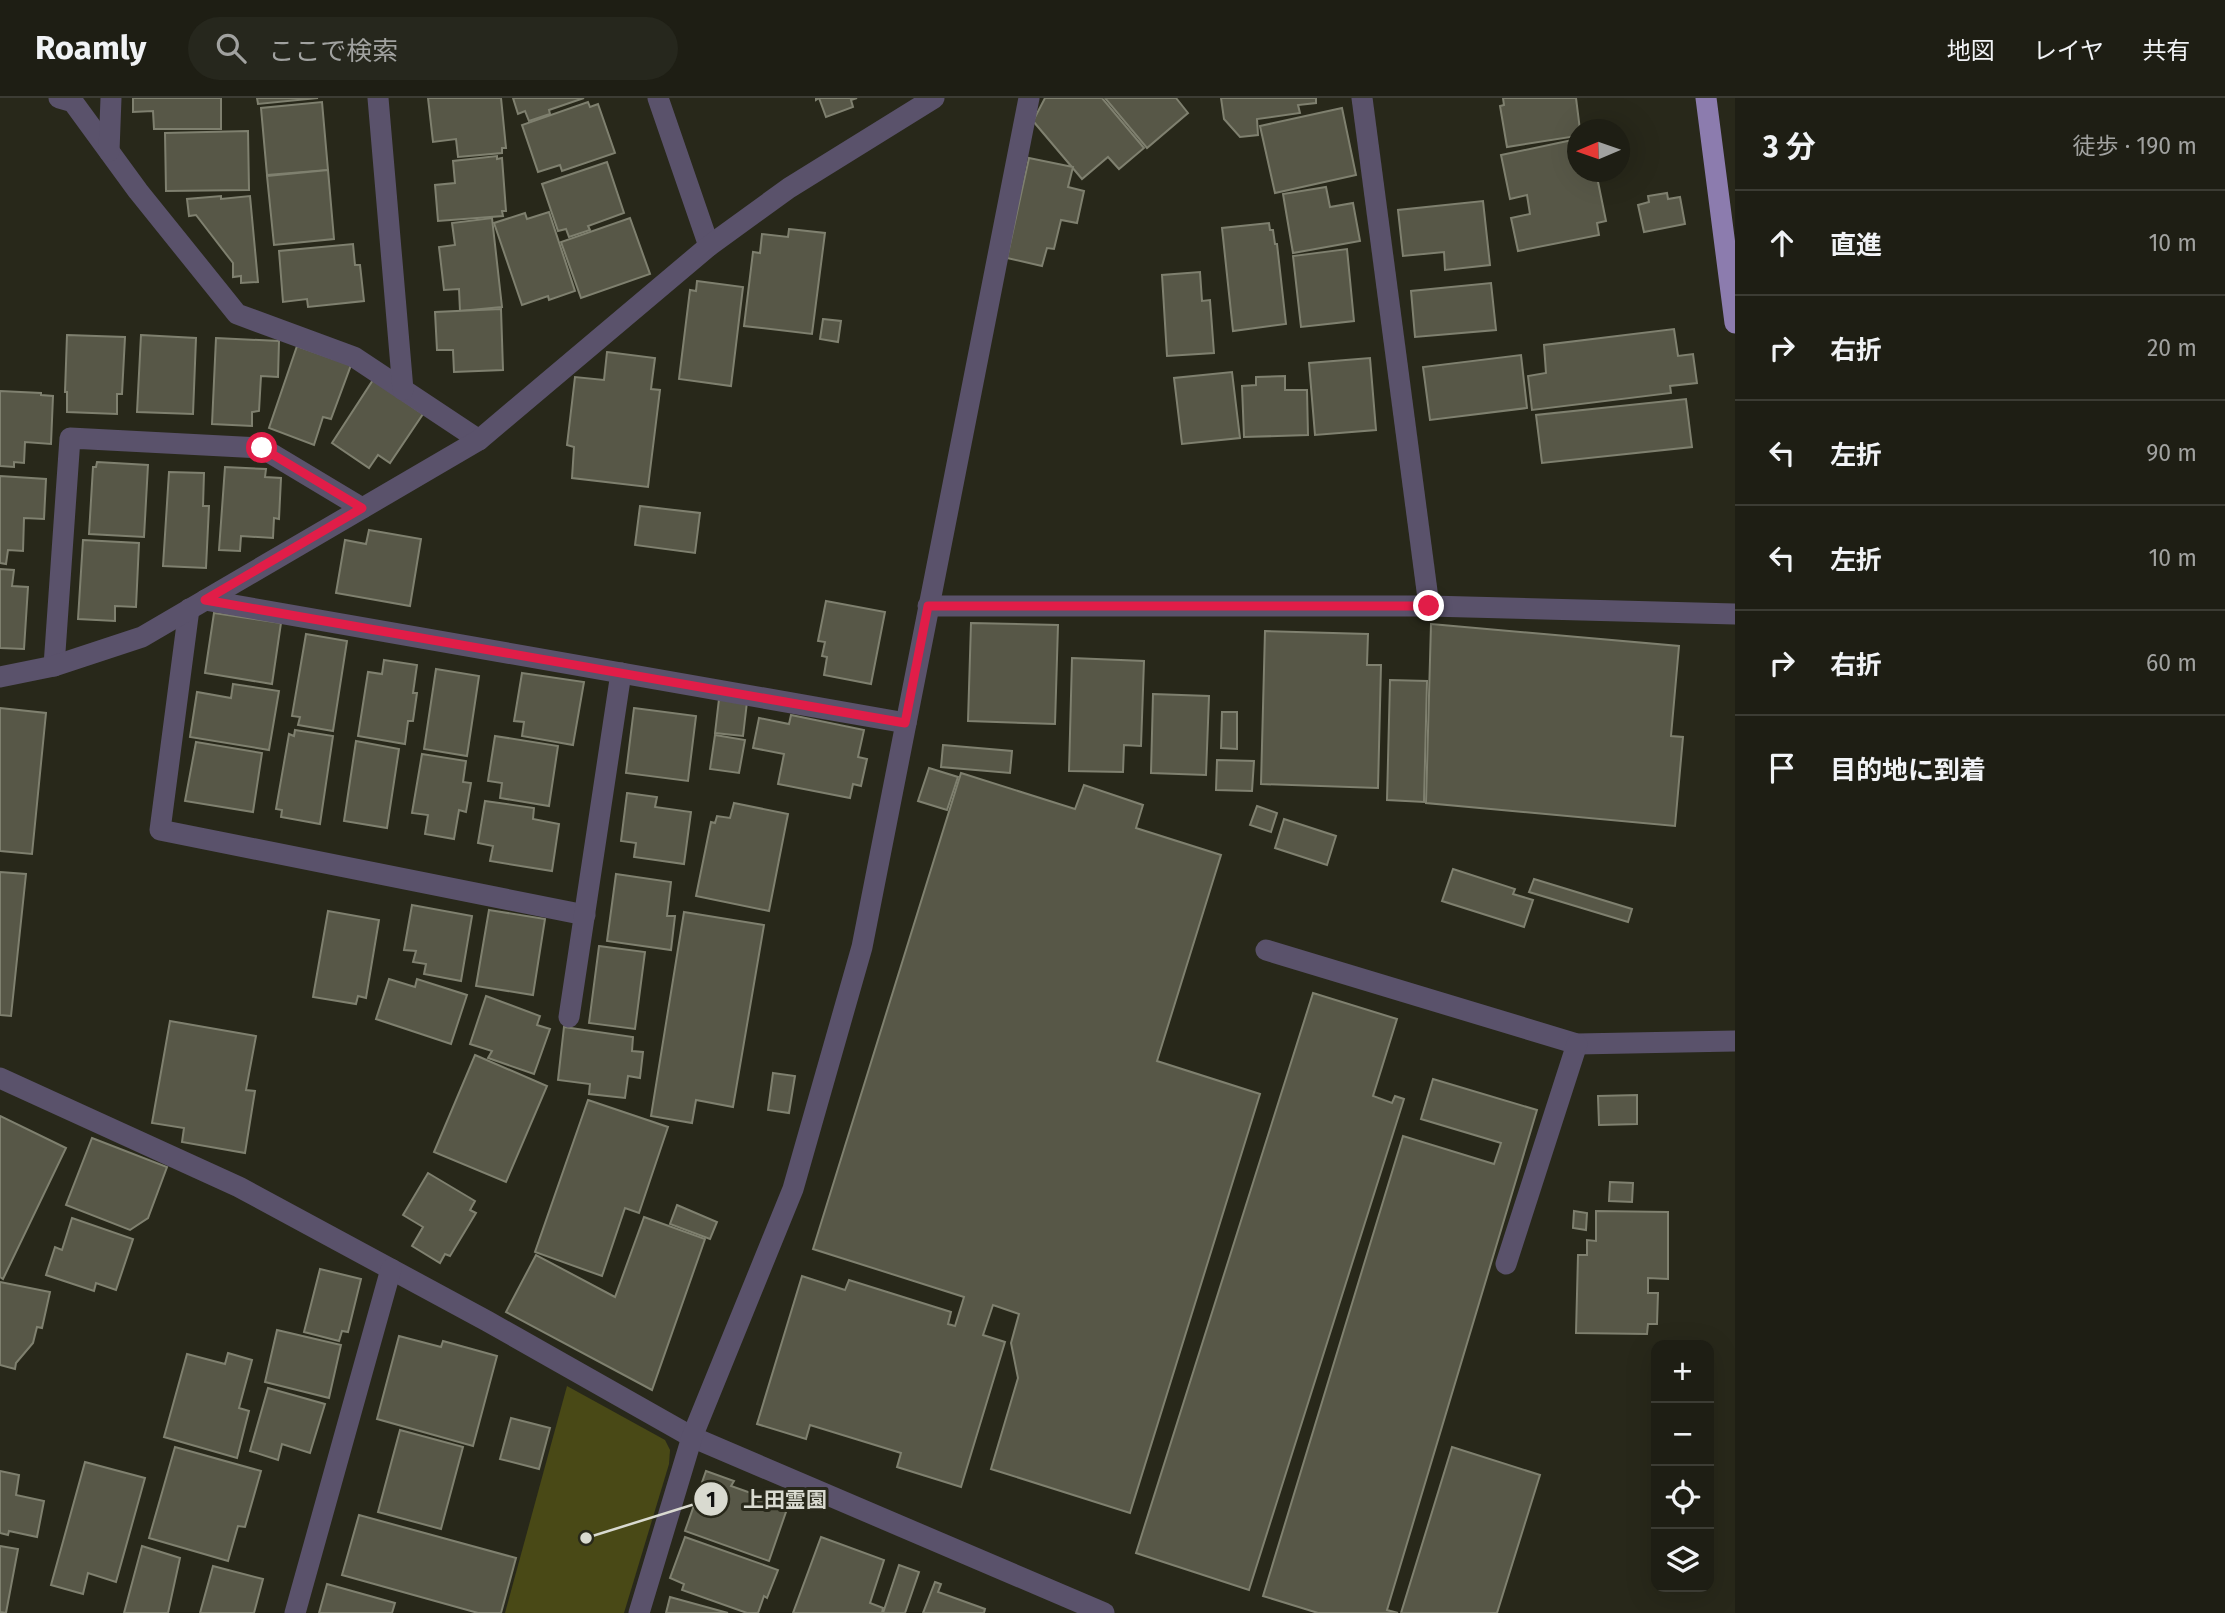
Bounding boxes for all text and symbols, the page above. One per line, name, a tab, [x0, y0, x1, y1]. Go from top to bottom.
search box	[188, 17, 678, 80]
text: Roamly	[35, 28, 146, 68]
icon: search	[212, 29, 250, 67]
text: ここで検索	[268, 36, 398, 67]
text: 地図	[1947, 37, 1995, 65]
text: レイヤ	[2033, 37, 2104, 65]
text: 共有	[2142, 37, 2190, 65]
north arrow	[1567, 119, 1630, 182]
text: 3 分	[1763, 129, 1816, 165]
text: 徒歩 · 190 m	[2073, 132, 2197, 160]
icon: ahead	[1763, 224, 1801, 262]
text: 10 m	[2148, 229, 2197, 257]
text: 直進	[1830, 230, 1882, 261]
icon: right	[1763, 329, 1801, 367]
text: 20 m	[2147, 334, 2197, 362]
text: 右折	[1830, 335, 1882, 366]
route start	[246, 432, 277, 463]
icon: left	[1763, 434, 1801, 472]
text: 90 m	[2146, 439, 2197, 467]
text: 左折	[1830, 440, 1882, 471]
icon: left	[1763, 539, 1801, 577]
text: 10 m	[2148, 544, 2197, 572]
text: 左折	[1830, 545, 1882, 576]
route end	[1413, 590, 1444, 621]
icon: right	[1763, 644, 1801, 682]
text: 60 m	[2146, 649, 2197, 677]
text: 右折	[1830, 650, 1882, 681]
icon: arrive	[1763, 749, 1801, 787]
text: 目的地に到着	[1830, 755, 1986, 786]
map controls	[1651, 1340, 1714, 1592]
button: +	[1651, 1340, 1714, 1403]
button: −	[1651, 1403, 1714, 1466]
button: locate	[1651, 1466, 1714, 1529]
callout: 上田霊園	[694, 1478, 841, 1520]
text: 1	[706, 1487, 716, 1513]
text: 上田霊園	[743, 1487, 827, 1513]
button: layers	[1651, 1529, 1714, 1592]

